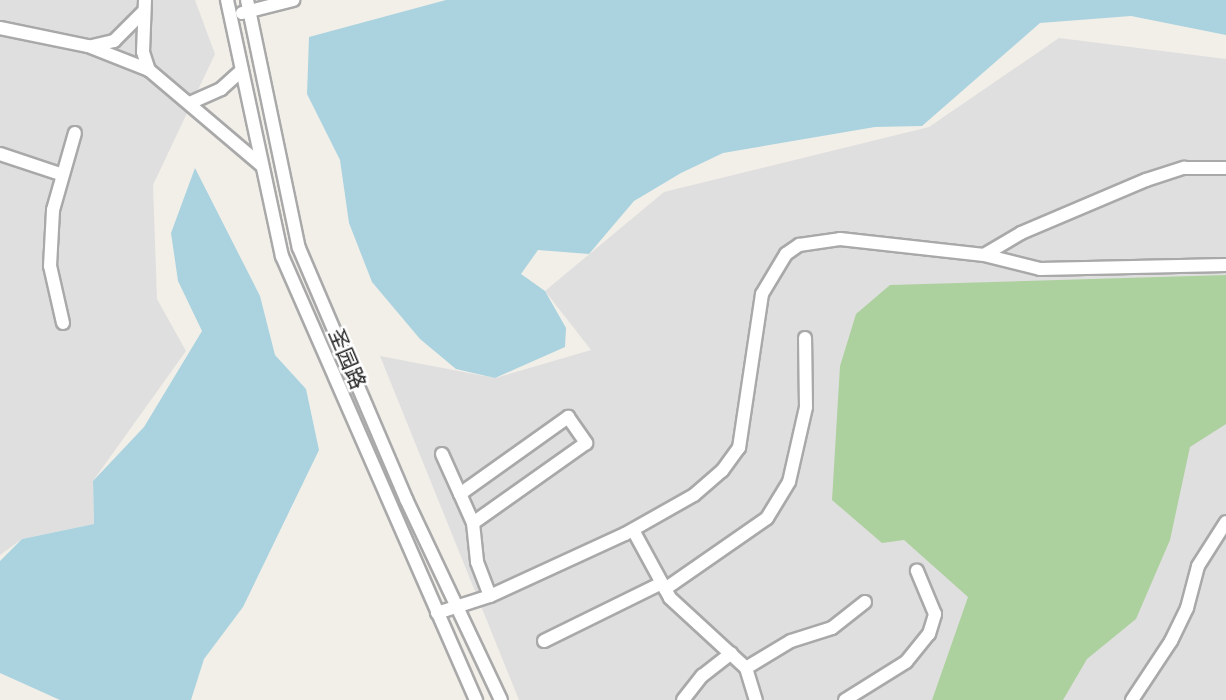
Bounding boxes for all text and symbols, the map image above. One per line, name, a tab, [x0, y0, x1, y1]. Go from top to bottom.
street label: 圣园路	[323, 325, 371, 393]

